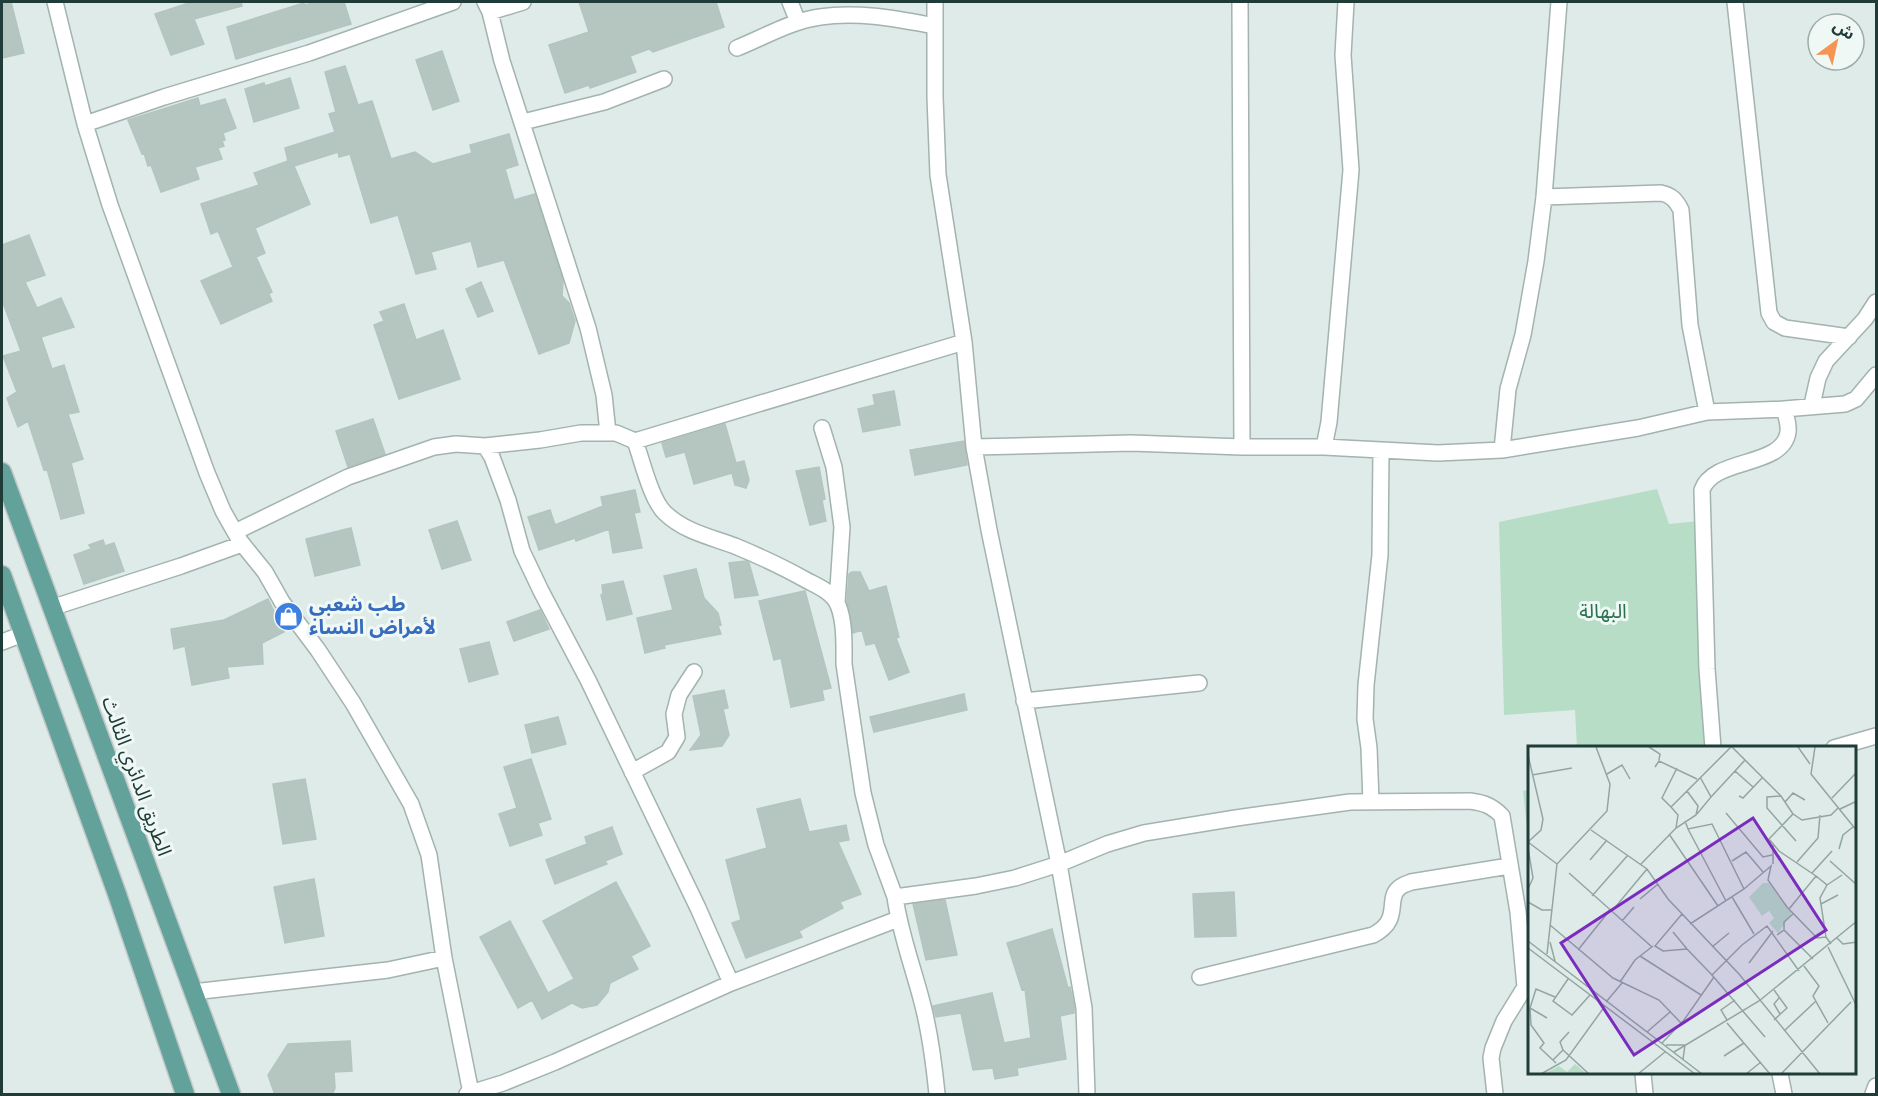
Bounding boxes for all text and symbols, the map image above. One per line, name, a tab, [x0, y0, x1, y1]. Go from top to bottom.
north arrow	[1806, 12, 1866, 72]
text: ش	[1829, 15, 1859, 45]
place label: طب شعبي لأمراض النساء	[309, 591, 436, 640]
park label: البهالة	[1579, 598, 1627, 624]
shop icon: طب شعبي لأمراض النساء	[272, 600, 304, 632]
street label: الطريق الدائري الثالث	[94, 693, 178, 860]
inset map	[1528, 746, 1857, 1075]

